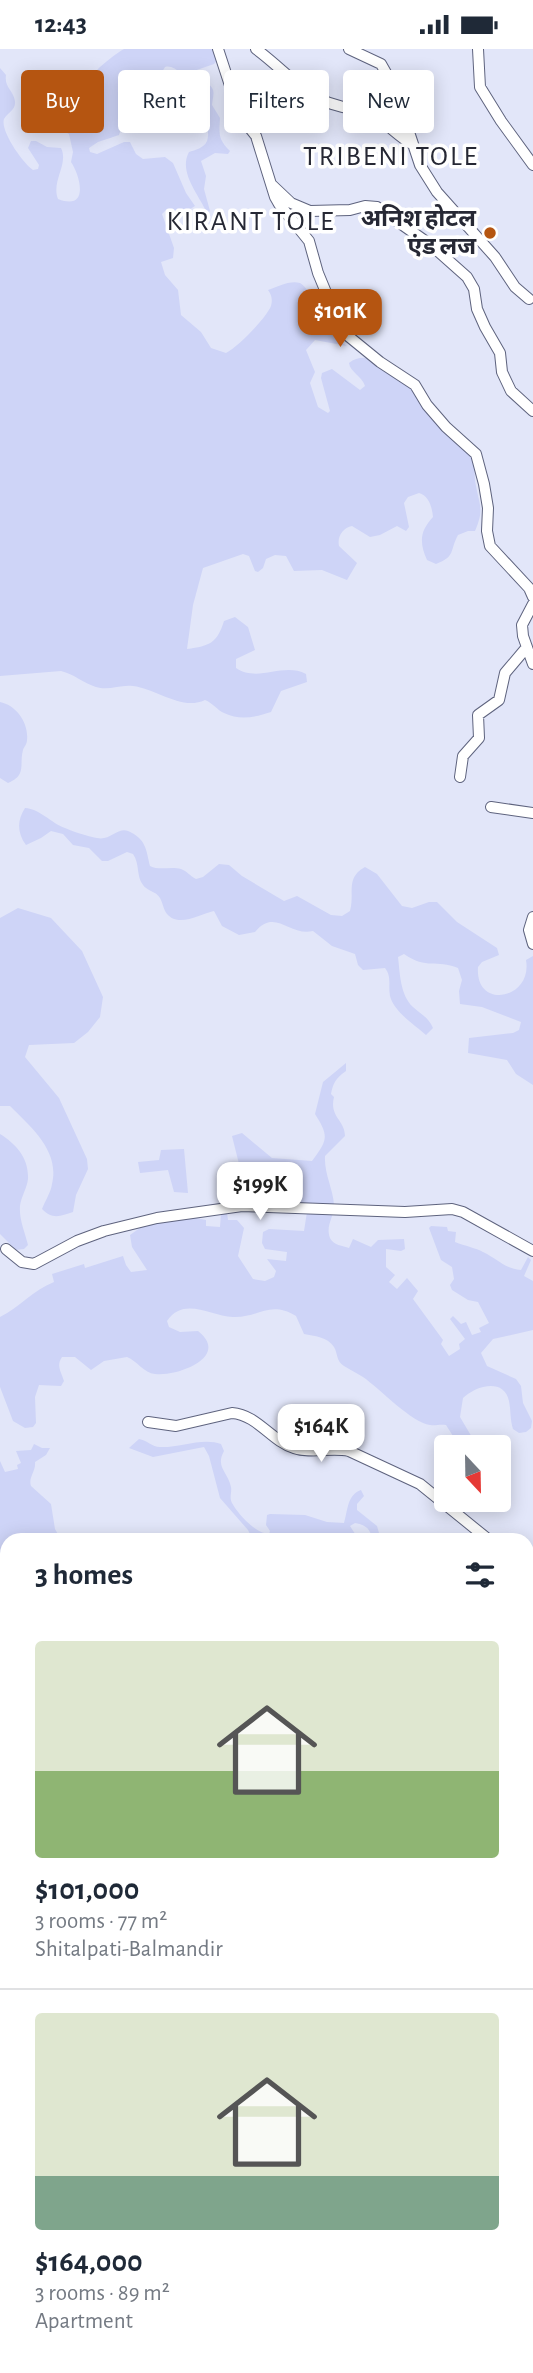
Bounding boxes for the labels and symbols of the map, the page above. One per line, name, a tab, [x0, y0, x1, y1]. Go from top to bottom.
district label: TRIBENI TOLE	[303, 143, 479, 171]
place label: अनिश होटल एंड लज	[361, 204, 477, 259]
district label: KIRANT TOLE	[166, 208, 336, 236]
marker: अनिश होटल एंड लज	[482, 225, 498, 241]
pin: $101K	[291, 289, 389, 349]
pin: $199K	[211, 1163, 309, 1222]
pin: $164K	[272, 1405, 370, 1464]
north arrow	[434, 1435, 511, 1512]

